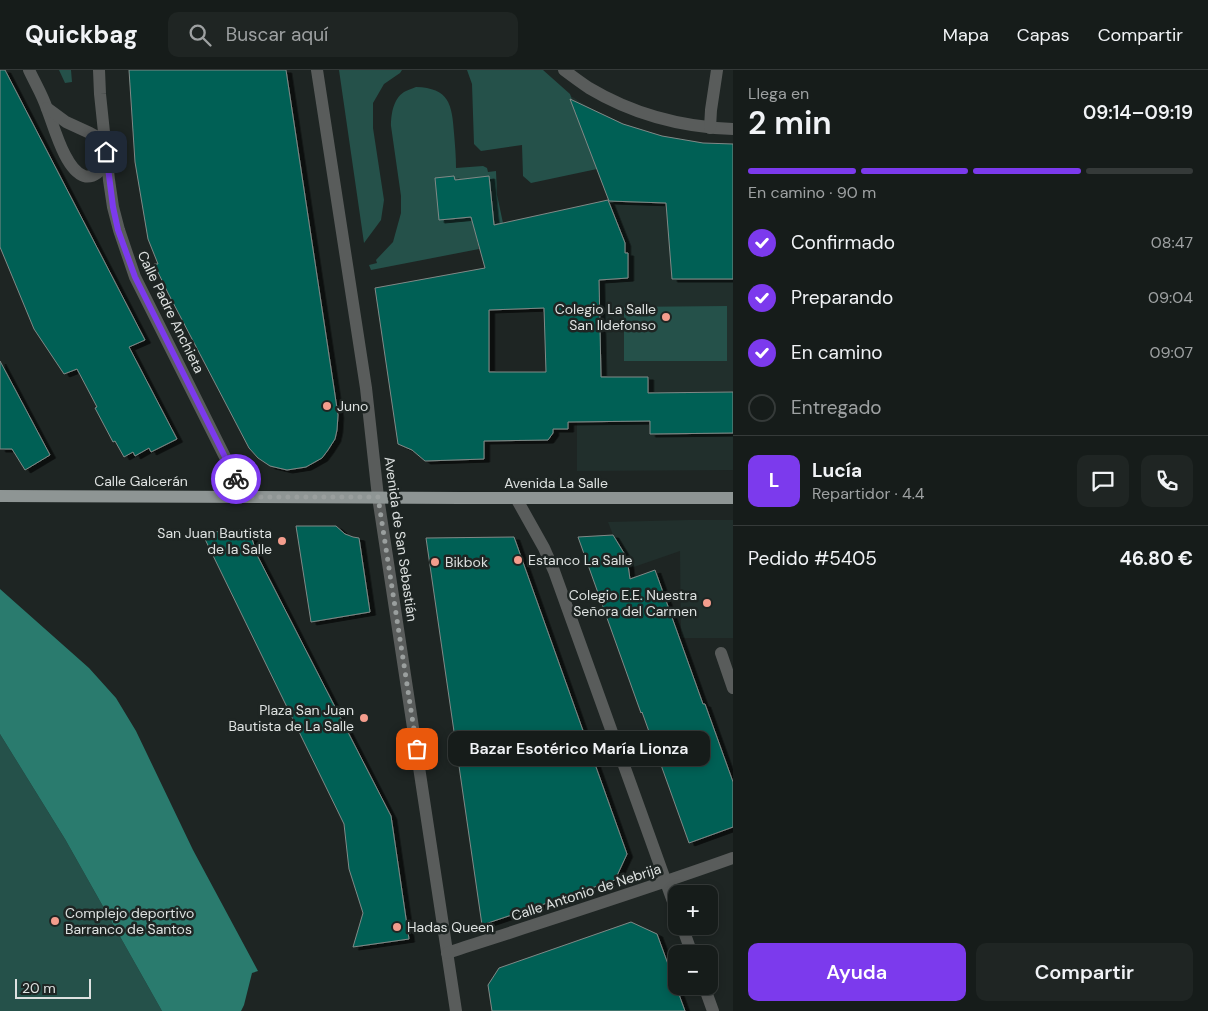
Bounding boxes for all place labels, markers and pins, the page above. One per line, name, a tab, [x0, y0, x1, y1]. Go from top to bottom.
pin	[85, 131, 127, 173]
place label: Colegio La Salle San Ildefonso	[555, 300, 656, 334]
marker: Colegio La Salle San Ildefonso	[660, 311, 672, 323]
place label: Juno	[337, 397, 368, 415]
marker: Juno	[321, 400, 333, 412]
place label: San Juan Bautista de la Salle	[157, 524, 272, 558]
marker: San Juan Bautista de la Salle	[276, 535, 288, 547]
place label: Estanco La Salle	[528, 551, 633, 569]
place label: Bikbok	[445, 553, 488, 571]
marker: Estanco La Salle	[512, 554, 524, 566]
marker: Bikbok	[429, 556, 441, 568]
place label: Colegio E.E. Nuestra Señora del Carmen	[569, 586, 697, 620]
marker: Colegio E.E. Nuestra Señora del Carmen	[701, 597, 713, 609]
place label: Plaza San Juan Bautista de La Salle	[228, 701, 354, 735]
marker: Plaza San Juan Bautista de La Salle	[358, 712, 370, 724]
pin	[396, 728, 438, 770]
callout: Bazar Esotérico María Lionza	[447, 732, 710, 766]
place label: Complejo deportivo Barranco de Santos	[65, 904, 194, 938]
marker: Complejo deportivo Barranco de Santos	[49, 915, 61, 927]
place label: Hadas Queen	[407, 918, 494, 936]
marker: Hadas Queen	[391, 921, 403, 933]

